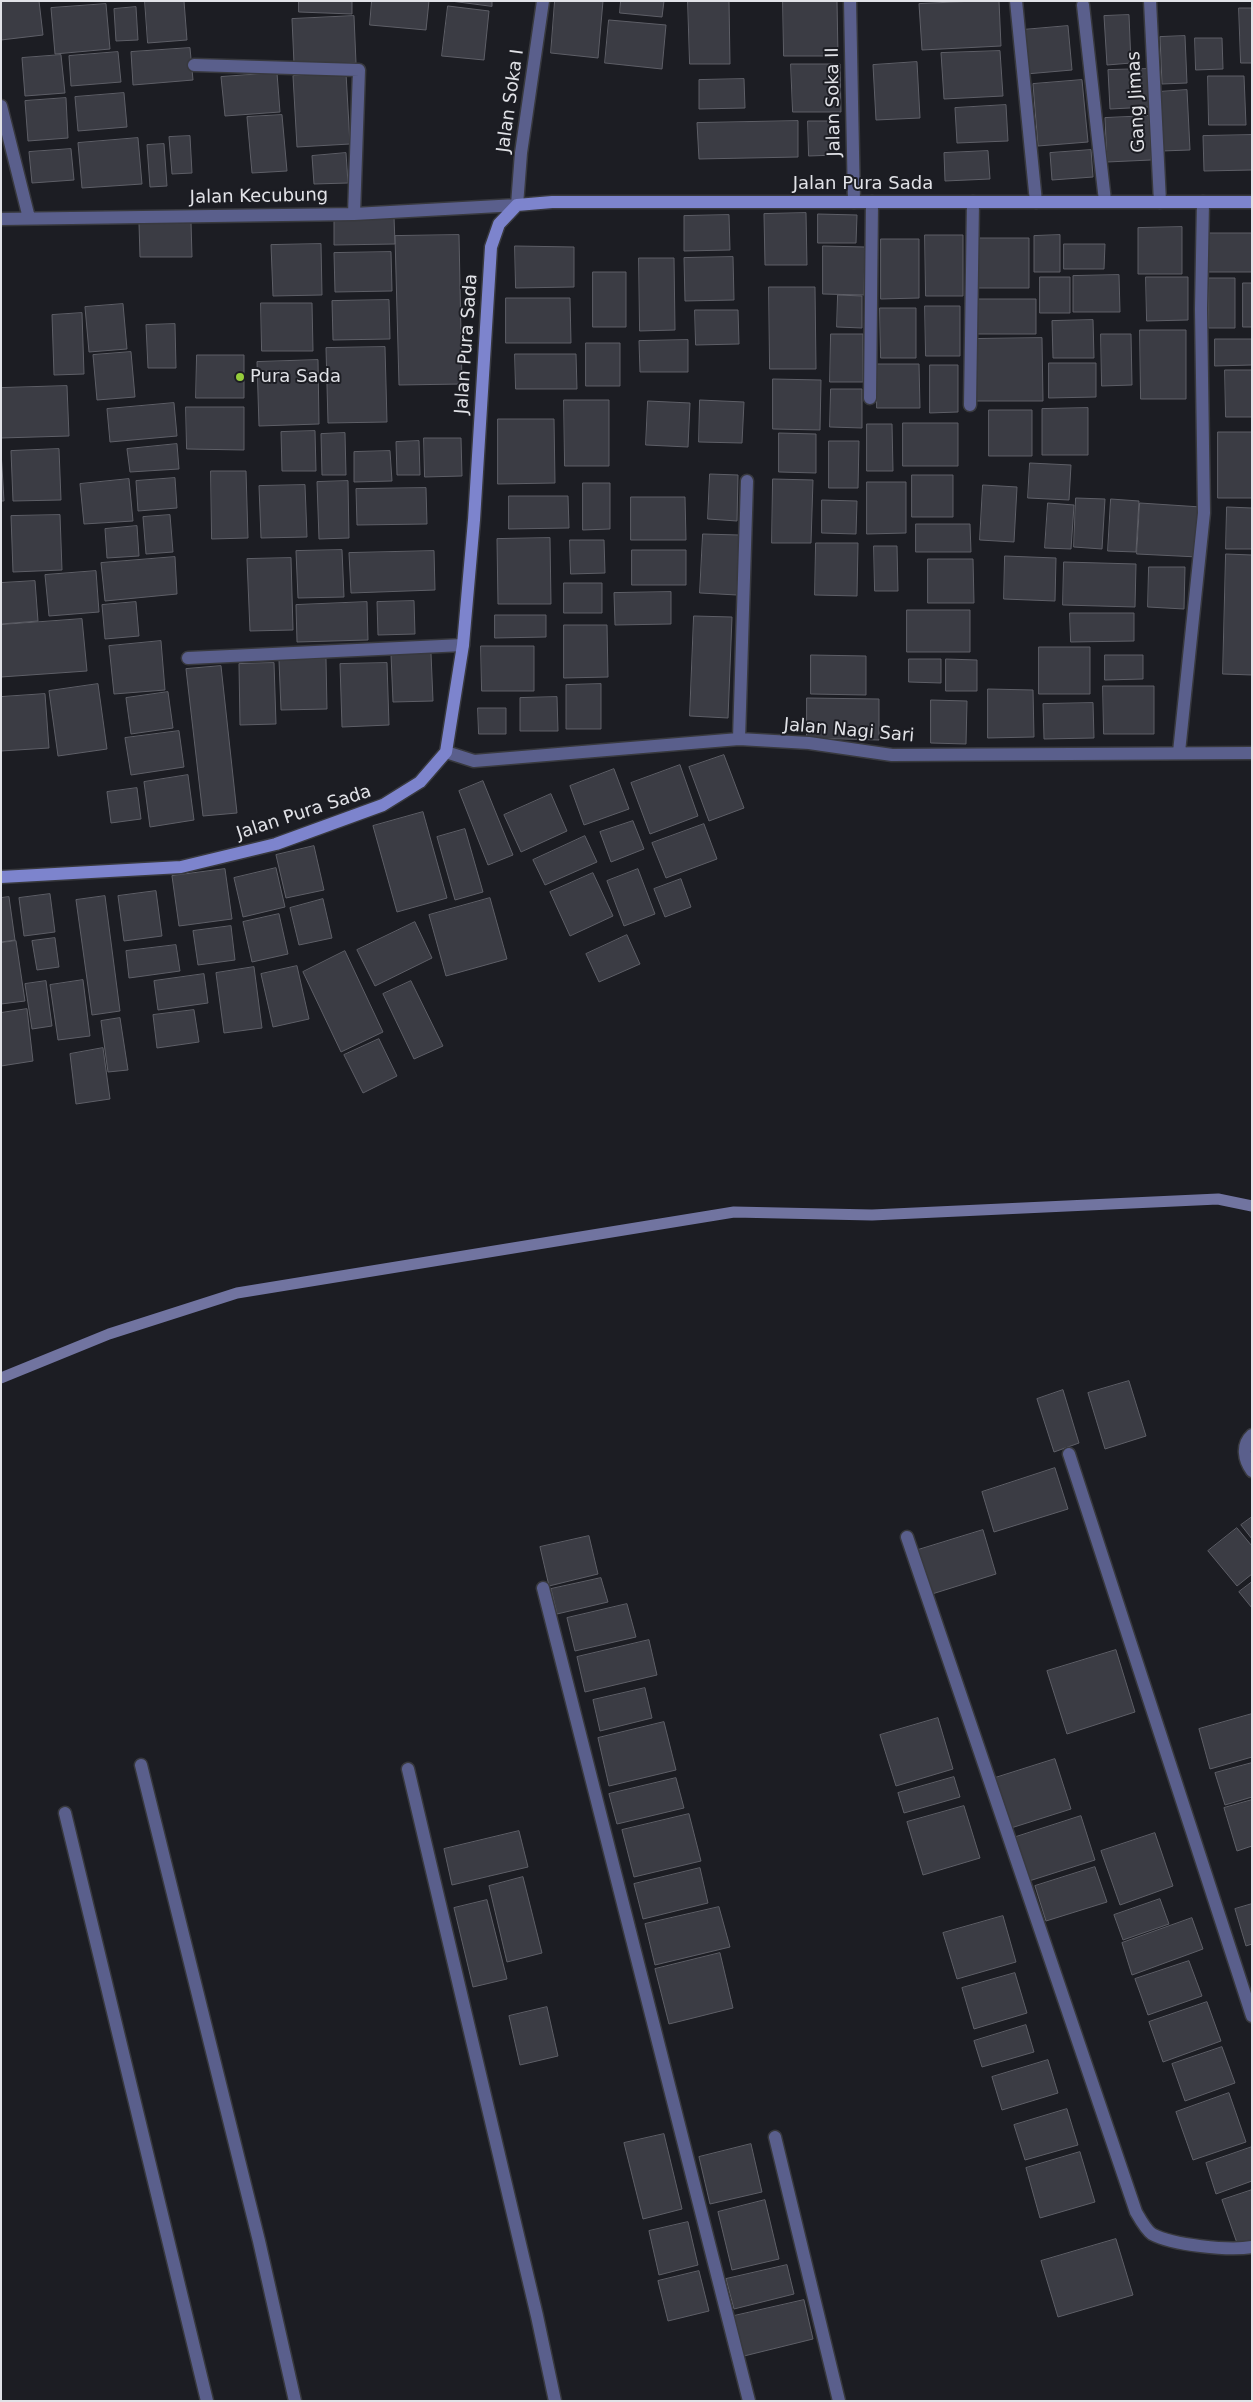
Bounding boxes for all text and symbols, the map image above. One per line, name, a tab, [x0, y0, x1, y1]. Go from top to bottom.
street label: Jalan Soka II	[822, 47, 846, 157]
street label: Jalan Soka I	[493, 48, 529, 154]
street label: Gang Jimas	[1124, 51, 1150, 153]
street label: Jalan Pura Sada	[793, 173, 933, 195]
street label: Jalan Kecubung	[190, 185, 328, 209]
street label: Jalan Pura Sada	[451, 273, 483, 415]
place label: Pura Sada	[250, 366, 341, 388]
marker: Pura Sada	[234, 371, 246, 383]
street label: Jalan Nagi Sari	[783, 715, 915, 747]
street label: Jalan Pura Sada	[234, 781, 374, 845]

